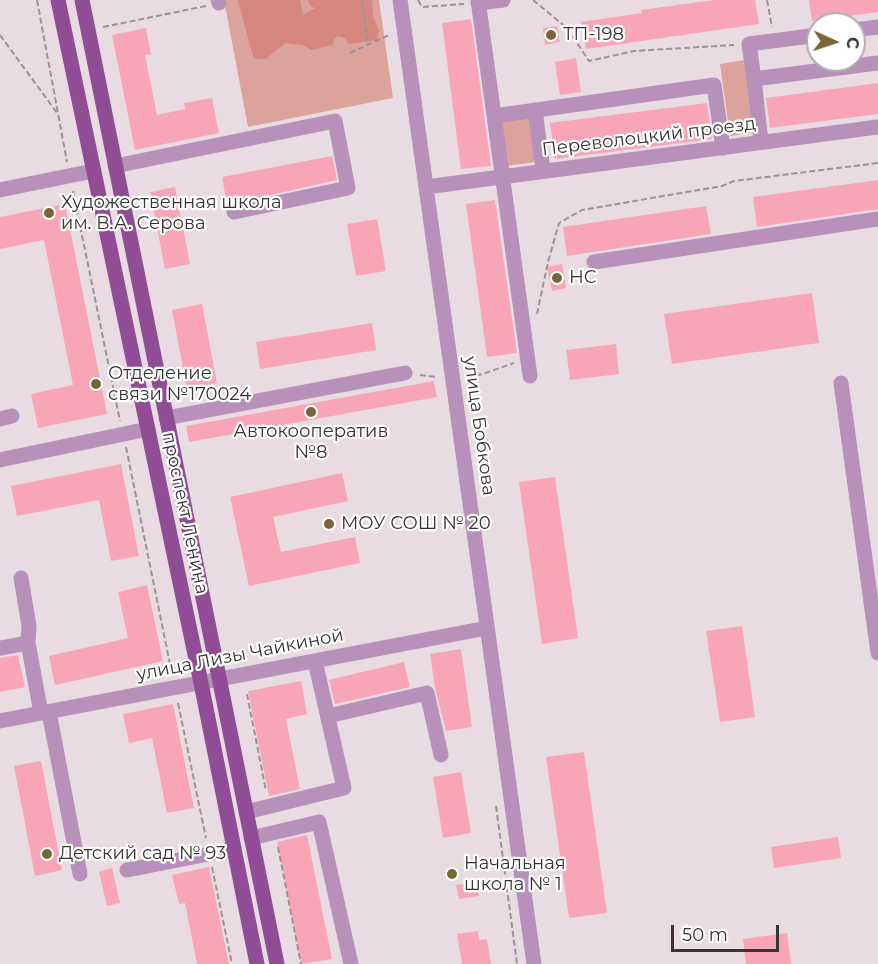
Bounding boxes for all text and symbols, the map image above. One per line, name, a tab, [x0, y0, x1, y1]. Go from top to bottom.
north arrow	[806, 12, 866, 72]
place label: ТП-198	[563, 24, 624, 46]
marker: ТП-198	[544, 28, 558, 42]
text: С	[843, 37, 862, 49]
street label: Переволоцкий проезд	[541, 113, 757, 161]
place label: Художественная школа им. В.А. Серова	[61, 192, 281, 234]
marker: Художественная школа им. В.А. Серова	[42, 206, 56, 220]
place label: НС	[569, 267, 597, 289]
marker: НС	[550, 271, 564, 285]
street label: улица Бобкова	[459, 355, 499, 497]
place label: Отделение связи №170024	[108, 363, 251, 406]
marker: Отделение связи №170024	[89, 377, 103, 391]
marker: Автокооператив №8	[304, 405, 318, 419]
place label: Автокооператив №8	[234, 421, 388, 464]
street label: проспект Ленина	[157, 430, 213, 596]
place label: МОУ СОШ № 20	[341, 513, 491, 535]
marker: МОУ СОШ № 20	[322, 517, 336, 531]
street label: улица Лизы Чайкиной	[135, 624, 345, 686]
place label: Детский сад № 93	[59, 843, 226, 865]
marker: Детский сад № 93	[40, 847, 54, 861]
place label: Начальная школа № 1	[464, 853, 566, 896]
marker: Начальная школа № 1	[445, 867, 459, 881]
scale bar	[674, 913, 782, 951]
text: 50 m	[682, 924, 728, 946]

